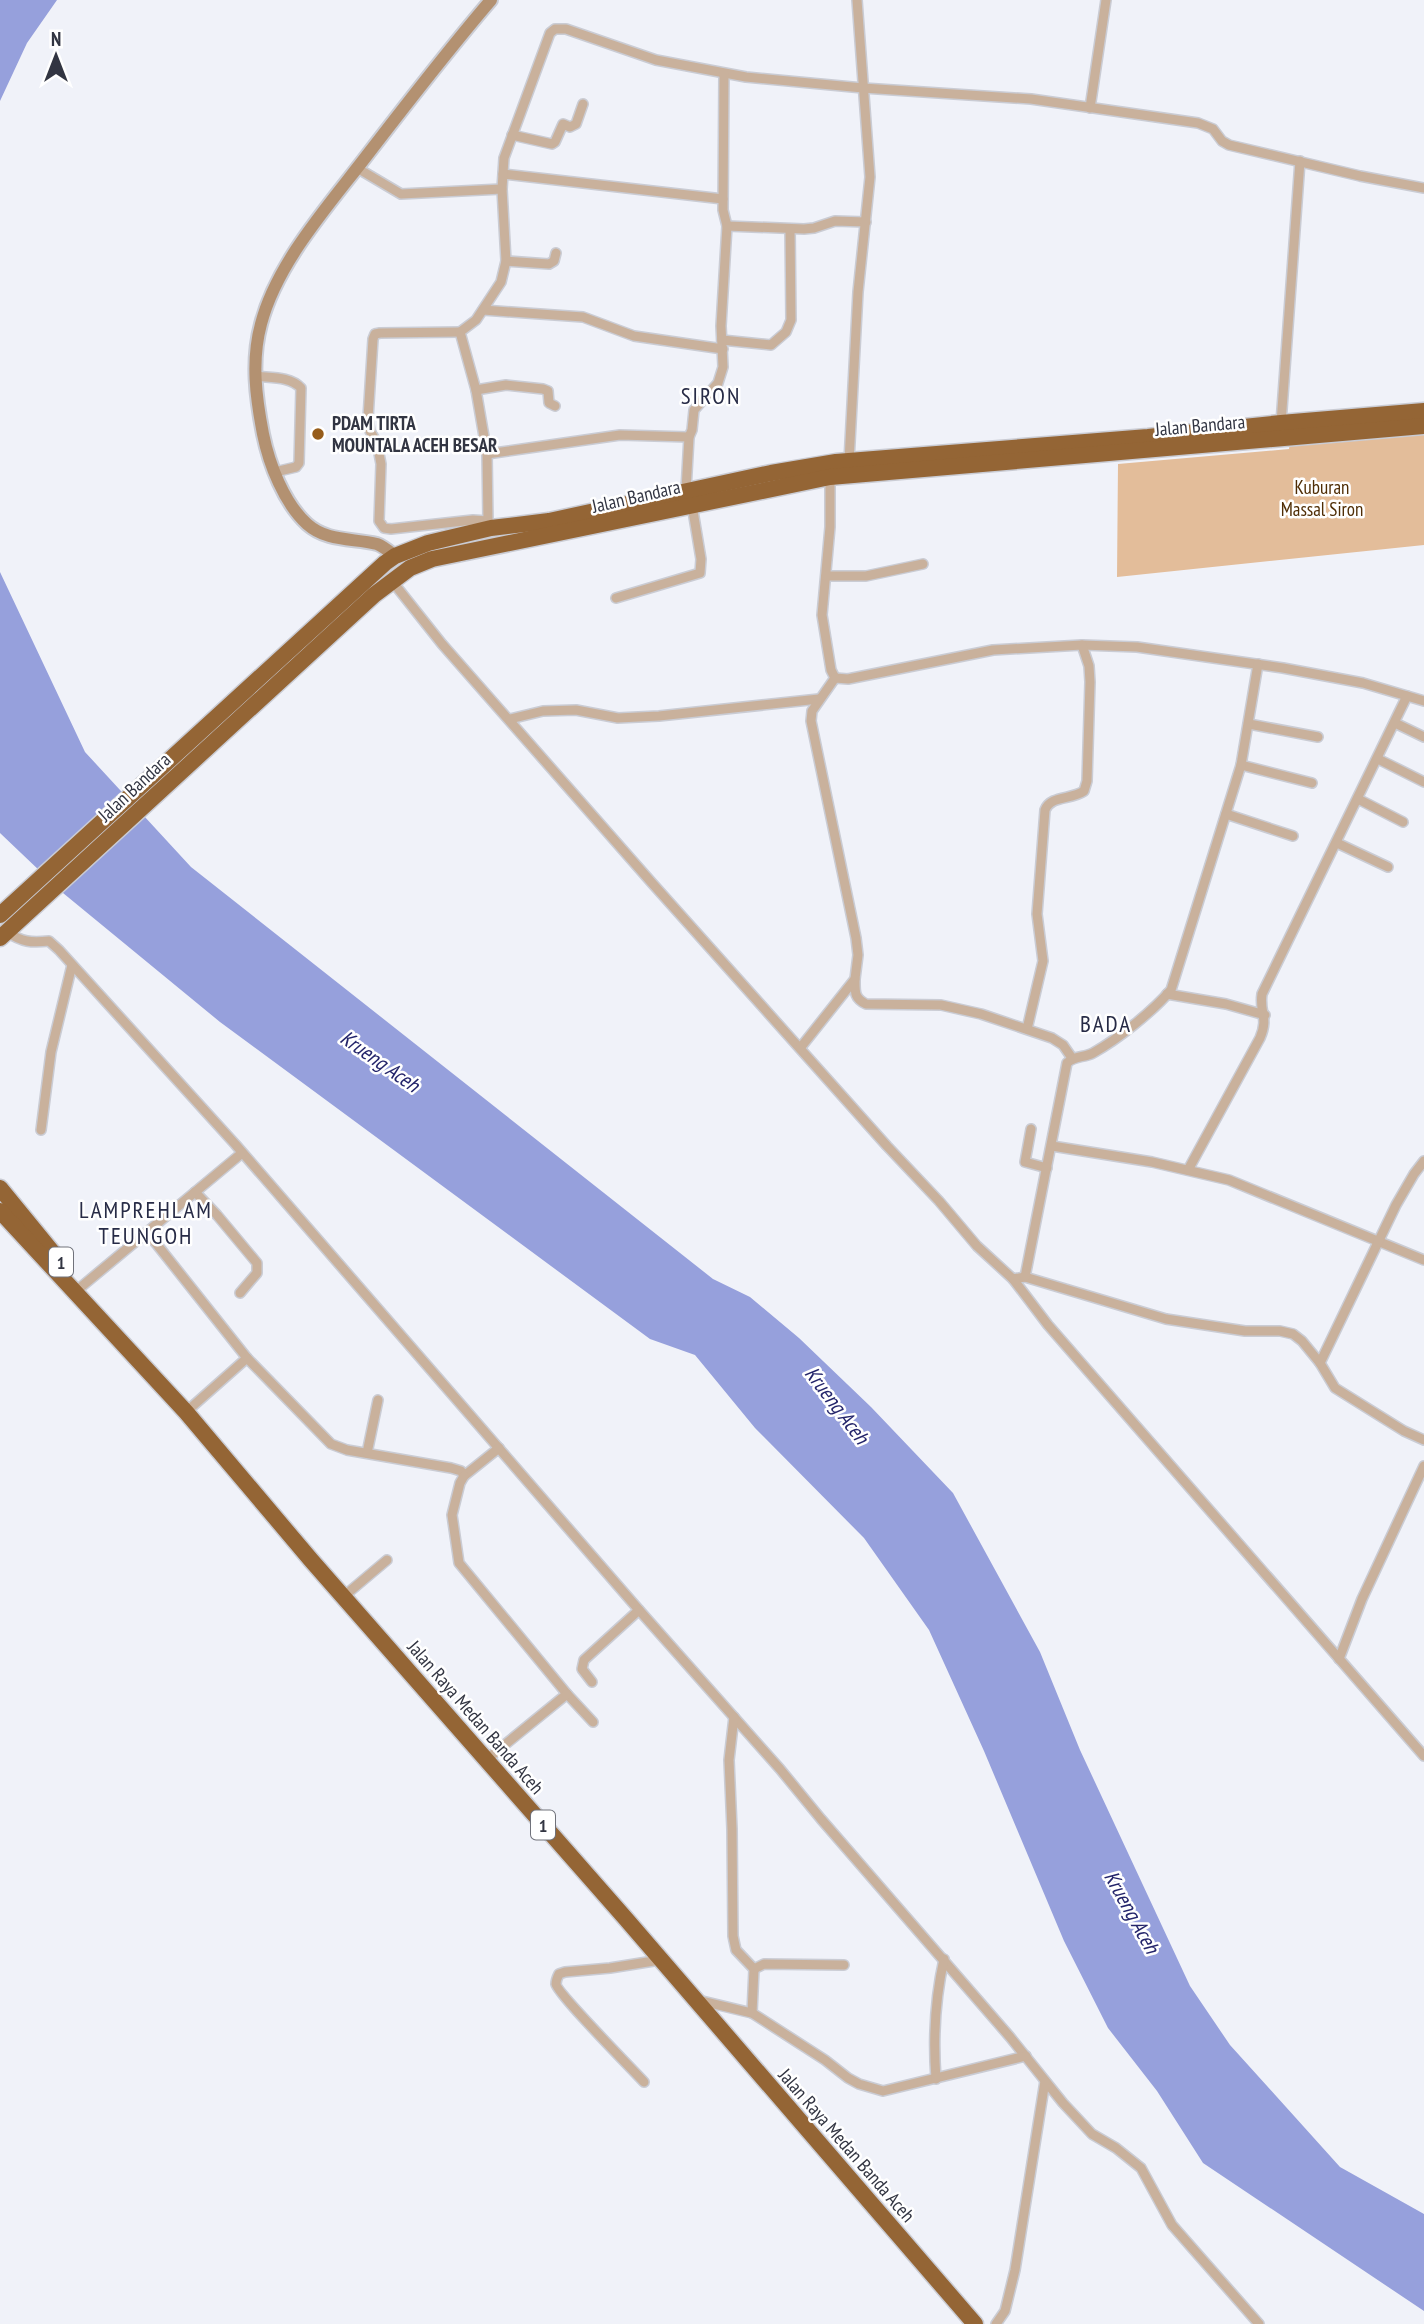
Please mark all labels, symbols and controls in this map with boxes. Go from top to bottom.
north arrow [21,21,91,91]
text: N [51,27,61,51]
district label: SIRON [681,381,741,410]
street label: Jalan Bandara [1153,409,1246,441]
place label: PDAM TIRTA MOUNTALA ACEH BESAR [332,411,498,457]
marker: PDAM TIRTA MOUNTALA ACEH BESAR [310,426,326,442]
street label: Jalan Bandara [588,474,683,518]
park label: Kuburan Massal Siron [1281,475,1363,521]
street label: Jalan Bandara [92,747,175,827]
district label: BADA [1080,1009,1132,1038]
water label: Krueng Aceh [335,1024,426,1099]
district label: LAMPREHLAM TEUNGOH [79,1195,213,1250]
road number: 1 [49,1247,73,1276]
water label: Krueng Aceh [799,1361,876,1451]
street label: Jalan Raya Medan Banda Aceh [402,1634,549,1799]
road number: 1 [531,1811,555,1840]
water label: Krueng Aceh [1098,1866,1167,1960]
street label: Jalan Raya Medan Banda Aceh [773,2062,920,2227]

